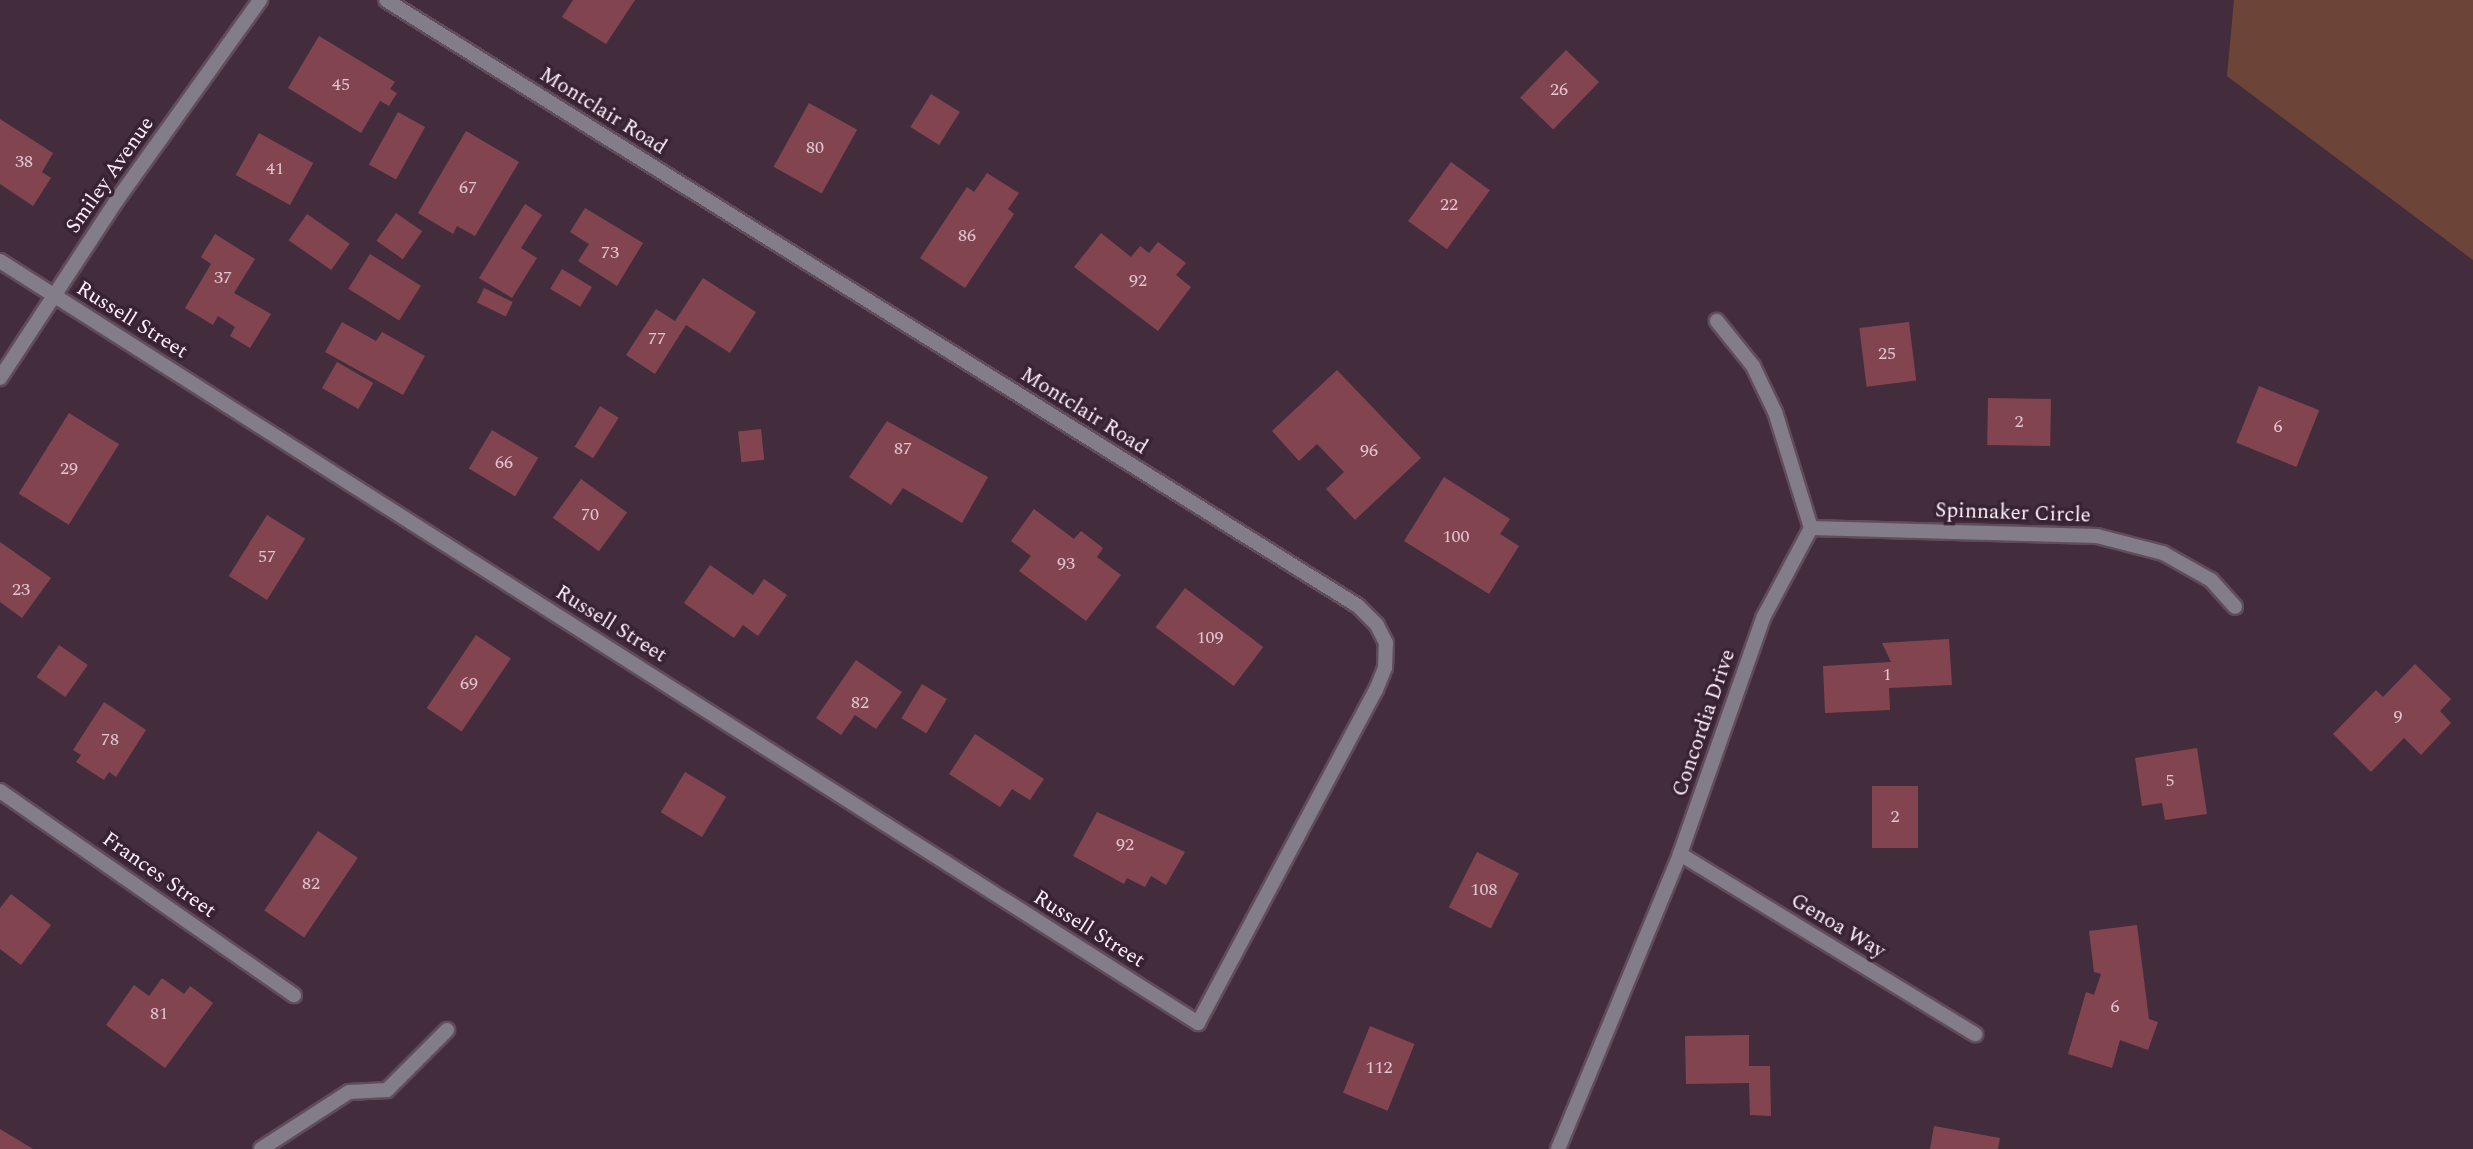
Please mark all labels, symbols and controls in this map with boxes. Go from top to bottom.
street label: Montclair Road [535,62,671,160]
house number: 45 [332,74,350,96]
house number: 26 [1550,79,1568,101]
street label: Smiley Avenue [60,112,160,238]
house number: 80 [806,137,824,159]
house number: 38 [15,151,33,173]
house number: 41 [266,158,284,180]
house number: 67 [459,177,477,199]
house number: 22 [1440,194,1458,216]
house number: 86 [958,225,976,247]
house number: 73 [601,242,619,264]
house number: 37 [214,267,232,289]
house number: 92 [1129,270,1147,292]
street label: Russell Street [72,276,192,364]
house number: 77 [648,328,666,350]
house number: 25 [1878,343,1896,365]
street label: Montclair Road [1016,362,1152,460]
house number: 2 [2015,411,2023,433]
house number: 6 [2274,416,2282,438]
house number: 87 [894,438,912,460]
house number: 96 [1360,440,1378,462]
house number: 66 [495,452,513,474]
house number: 29 [60,458,78,480]
street label: Spinnaker Circle [1935,498,2091,528]
house number: 70 [581,504,599,526]
house number: 100 [1443,526,1469,548]
house number: 57 [258,546,276,568]
house number: 93 [1057,553,1075,575]
house number: 23 [12,579,30,601]
street label: Russell Street [551,580,671,668]
house number: 109 [1197,627,1223,649]
street label: Concordia Drive [1667,646,1741,800]
house number: 1 [1883,664,1891,686]
house number: 69 [460,673,478,695]
house number: 82 [851,692,869,714]
house number: 9 [2394,706,2402,728]
house number: 78 [101,729,119,751]
house number: 5 [2166,770,2174,792]
house number: 2 [1891,806,1899,828]
street label: Frances Street [97,827,221,923]
house number: 92 [1116,834,1134,856]
house number: 82 [302,873,320,895]
house number: 108 [1471,879,1497,901]
street label: Russell Street [1029,885,1149,973]
street label: Genoa Way [1786,888,1890,964]
house number: 6 [2111,996,2119,1018]
house number: 81 [150,1003,168,1025]
house number: 112 [1366,1057,1392,1079]

